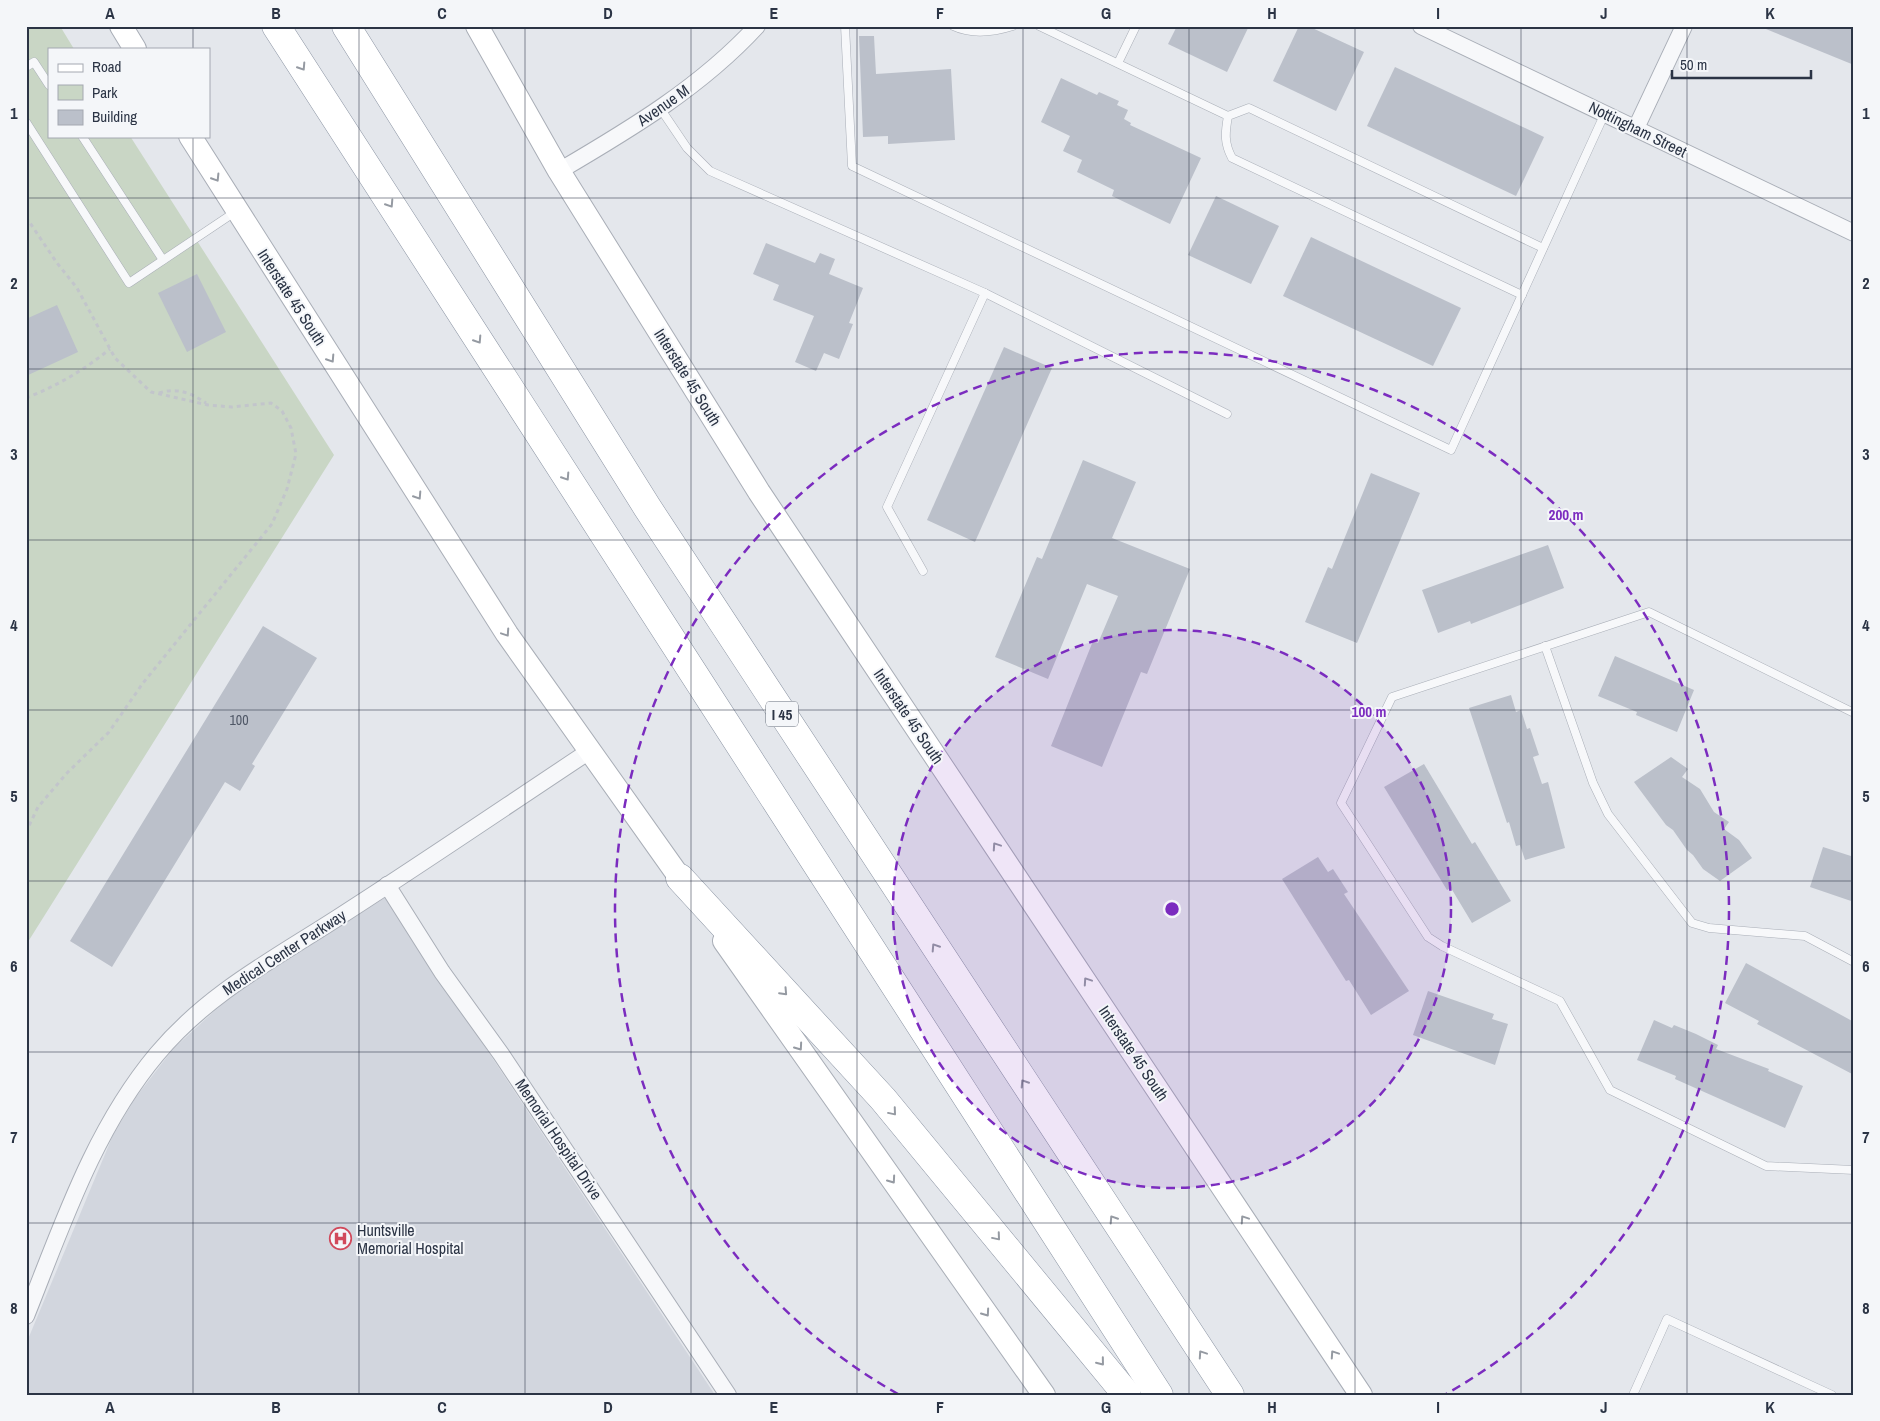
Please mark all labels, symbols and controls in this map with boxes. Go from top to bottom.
text: A [105,2,115,24]
text: B [271,2,281,24]
text: C [437,2,447,24]
text: D [603,2,613,24]
text: E [770,2,779,24]
text: F [936,2,944,24]
text: G [1101,2,1111,24]
text: H [1267,2,1277,24]
text: I [1436,2,1440,24]
text: J [1600,2,1608,24]
text: K [1765,2,1775,24]
legend [48,48,210,138]
scale bar [1672,48,1811,80]
text: 50 m [1680,54,1707,75]
text: Road [92,56,121,77]
one-way arrow [296,62,305,71]
street label: Avenue M [632,79,693,131]
text: Park [92,82,118,103]
street label: Nottingham Street [1585,96,1691,162]
text: 1 [10,102,18,124]
text: 1 [1862,102,1870,124]
text: Building [92,106,137,127]
one-way arrow [209,172,219,181]
one-way arrow [384,198,393,207]
street label: Interstate 45 South [253,245,331,349]
text: 2 [10,272,18,294]
text: 2 [1862,272,1870,294]
street label: Interstate 45 South [649,324,727,430]
one-way arrow [472,335,482,344]
one-way arrow [325,353,334,363]
text: 3 [10,443,18,465]
text: 3 [1862,443,1870,465]
one-way arrow [560,471,570,480]
one-way arrow [412,491,422,500]
text: 200 m [1549,504,1583,525]
text: 4 [10,614,18,636]
text: 4 [1862,614,1870,636]
one-way arrow [500,627,509,637]
street label: Interstate 45 South [869,664,949,768]
text: 100 m [1352,701,1386,722]
road number: I 45 [766,702,798,726]
house number: 100 [229,711,249,729]
text: 5 [10,785,18,807]
text: 5 [1862,785,1870,807]
one-way arrow [993,842,1002,852]
centre of rings [1163,900,1181,918]
street label: Medical Center Parkway [218,904,350,1000]
one-way arrow [932,943,941,952]
text: 6 [10,955,18,977]
text: 6 [1862,955,1870,977]
one-way arrow [1083,977,1093,986]
one-way arrow [778,986,787,995]
street label: Interstate 45 South [1094,1001,1174,1105]
one-way arrow [793,1041,802,1051]
street label: Memorial Hospital Drive [510,1074,608,1204]
one-way arrow [1021,1079,1030,1088]
one-way arrow [888,1106,896,1115]
text: 7 [10,1126,18,1148]
text: 7 [1862,1126,1870,1148]
one-way arrow [886,1174,895,1184]
one-way arrow [1110,1215,1119,1224]
one-way arrow [1241,1215,1250,1224]
place label: Huntsville Memorial Hospital [357,1219,464,1259]
hospital icon: Huntsville Memorial Hospital [329,1227,353,1251]
one-way arrow [992,1231,1000,1240]
text: 8 [10,1297,18,1319]
text: 8 [1862,1297,1870,1319]
one-way arrow [980,1307,989,1317]
one-way arrow [1199,1350,1209,1359]
one-way arrow [1331,1350,1340,1360]
one-way arrow [1095,1356,1103,1365]
text: A [105,1396,115,1418]
text: B [271,1396,281,1418]
text: C [437,1396,447,1418]
text: D [603,1396,613,1418]
text: E [770,1396,779,1418]
text: F [936,1396,944,1418]
text: G [1101,1396,1111,1418]
text: H [1267,1396,1277,1418]
text: I [1436,1396,1440,1418]
text: J [1600,1396,1608,1418]
text: K [1765,1396,1775,1418]

